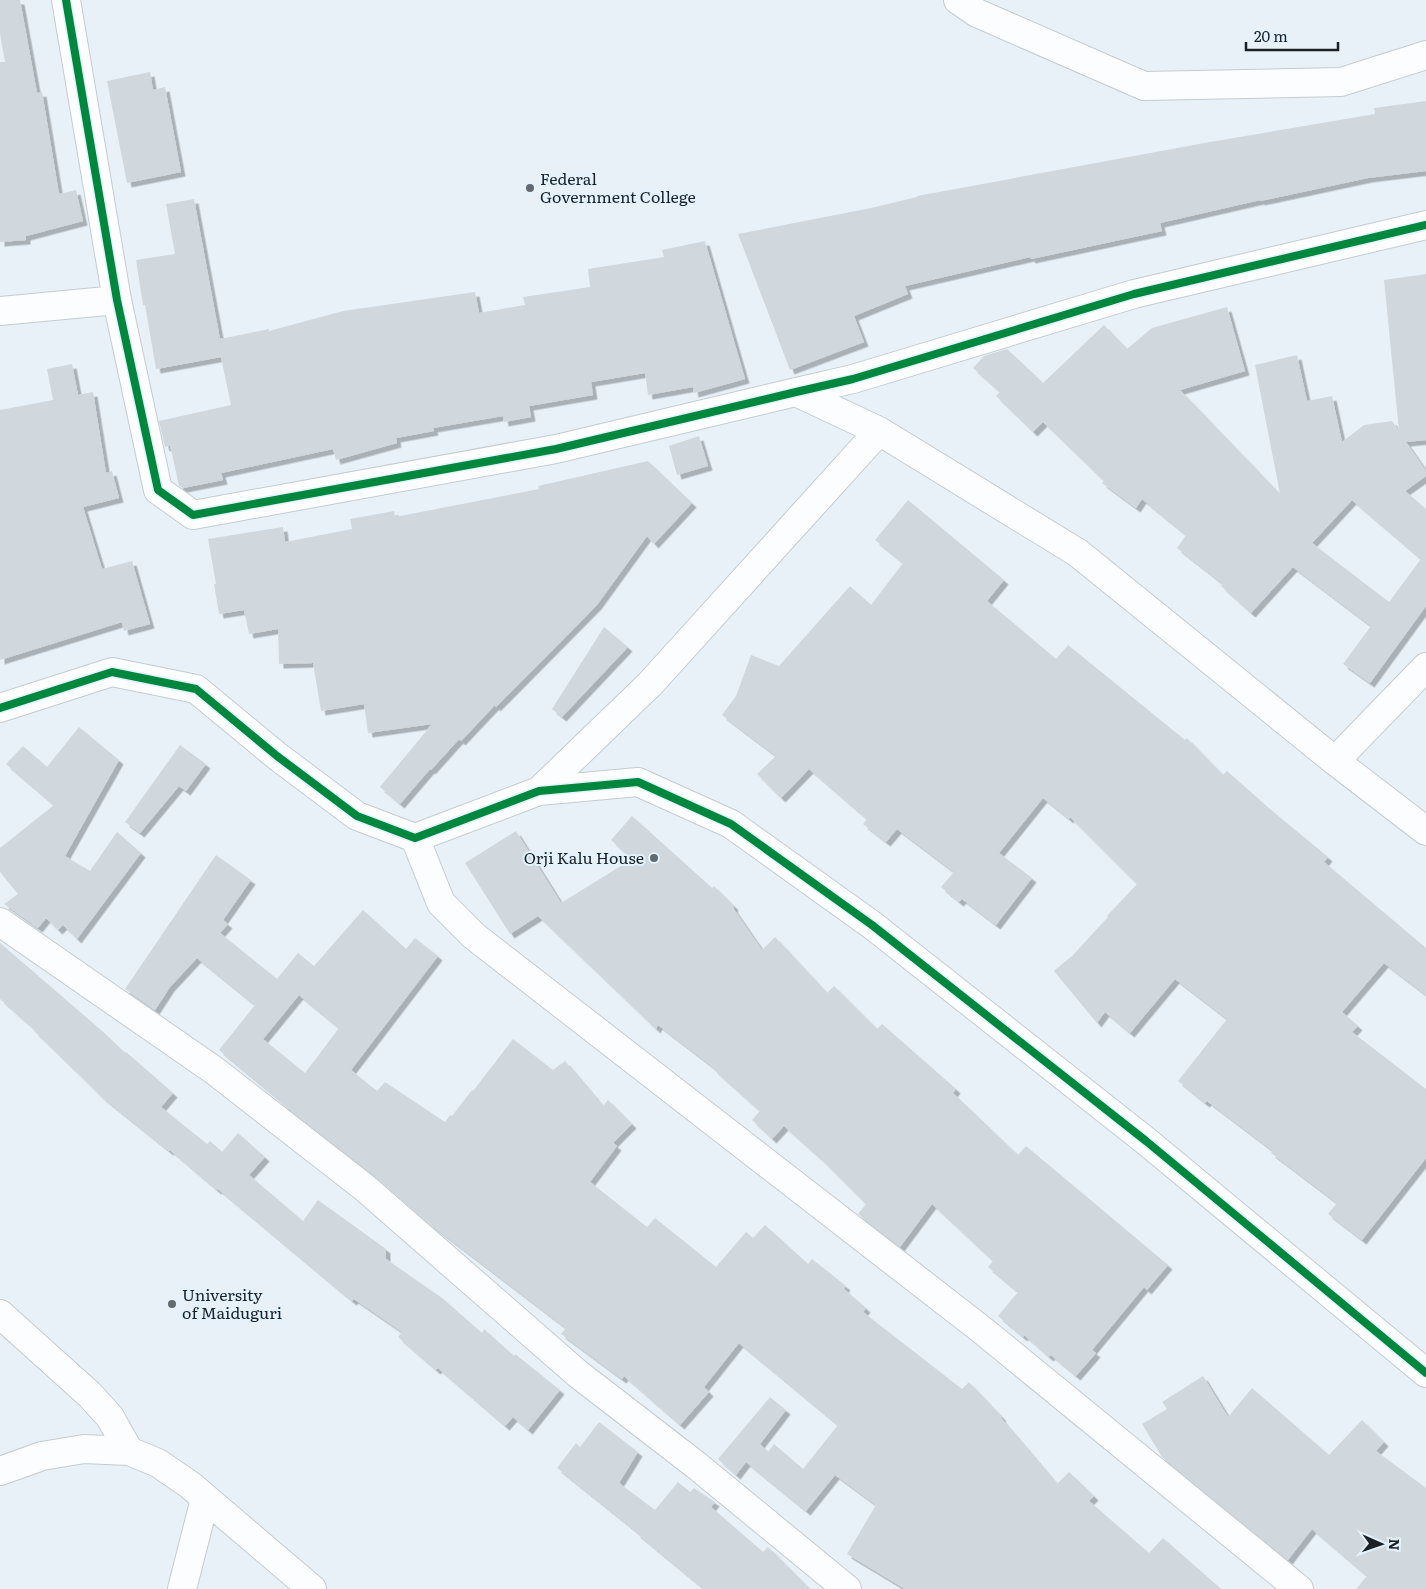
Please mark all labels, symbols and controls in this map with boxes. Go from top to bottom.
scale bar [1246,20,1338,52]
text: 20 m [1254,24,1288,47]
place label: Federal Government College [540,166,696,208]
marker: Federal Government College [524,182,536,194]
place label: Orji Kalu House [524,845,644,869]
marker: Orji Kalu House [648,852,660,864]
place label: University of Maiduguri [182,1282,282,1324]
marker: University of Maiduguri [166,1298,178,1310]
north arrow [1356,1519,1406,1569]
text: N [1385,1538,1405,1551]

